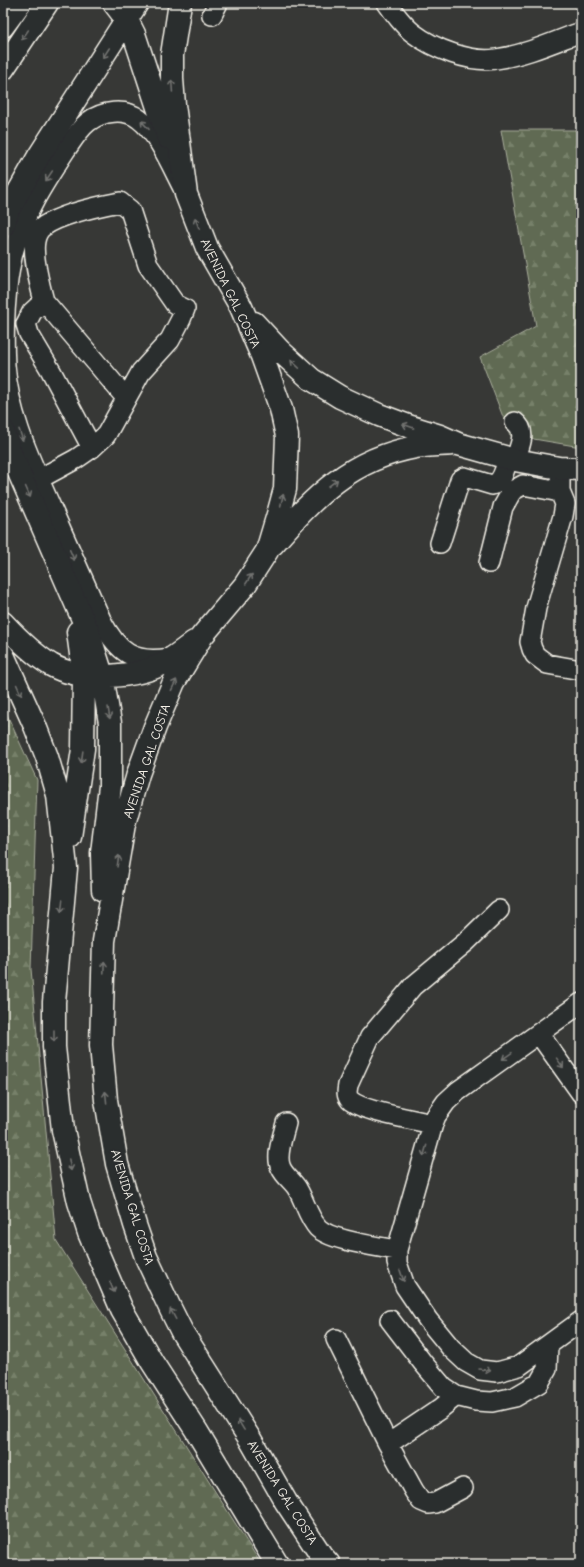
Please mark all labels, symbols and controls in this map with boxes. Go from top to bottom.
one-way arrow [21,30,29,41]
one-way arrow [102,47,110,58]
one-way arrow [169,80,176,93]
one-way arrow [140,120,150,130]
one-way arrow [45,170,53,181]
one-way arrow [193,217,201,229]
street label: AVENIDA GAL COSTA [198,236,264,351]
one-way arrow [290,360,300,369]
one-way arrow [402,422,414,430]
one-way arrow [17,429,25,441]
one-way arrow [327,479,338,488]
one-way arrow [25,486,32,498]
one-way arrow [279,494,286,507]
one-way arrow [69,548,76,560]
one-way arrow [245,573,253,585]
one-way arrow [170,679,178,691]
one-way arrow [16,684,23,696]
street label: AVENIDA GAL COSTA [120,702,173,820]
one-way arrow [105,707,113,720]
one-way arrow [78,750,86,763]
one-way arrow [114,855,122,868]
one-way arrow [58,899,66,912]
one-way arrow [100,961,107,974]
one-way arrow [50,1029,58,1042]
one-way arrow [501,1052,512,1060]
one-way arrow [556,1058,564,1069]
one-way arrow [102,1090,110,1103]
one-way arrow [421,1144,428,1157]
street label: AVENIDA GAL COSTA [108,1148,157,1267]
one-way arrow [66,1158,74,1171]
one-way arrow [398,1269,406,1281]
one-way arrow [109,1281,116,1293]
one-way arrow [169,1308,176,1320]
one-way arrow [479,1366,492,1374]
one-way arrow [236,1419,244,1431]
street label: AVENIDA GAL COSTA [244,1437,321,1547]

